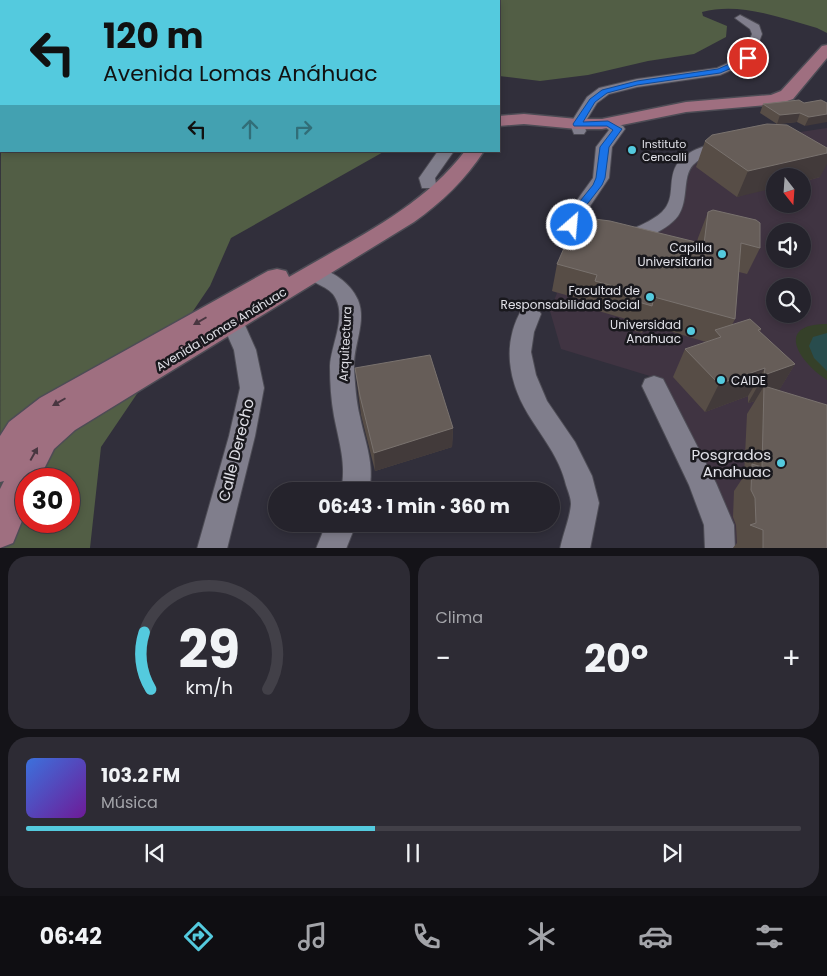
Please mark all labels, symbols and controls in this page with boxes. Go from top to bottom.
text: 120 m [103,11,203,60]
icon: left [20,20,85,85]
pin [727,37,769,79]
icon: arrive [734,44,762,72]
text: Avenida Lomas Anáhuac [103,58,378,89]
icon: left [183,115,211,143]
icon: ahead [236,115,264,143]
icon: right [289,115,317,143]
place label: Instituto Cencalli [642,136,687,165]
marker: Instituto Cencalli [626,144,638,156]
north arrow [766,168,811,212]
map controls [766,168,811,323]
position arrow [545,198,597,250]
button: sound [766,223,811,268]
place label: Capilla Universitaria [637,239,712,270]
marker: Capilla Universitaria [716,248,728,260]
button: search [766,278,811,323]
place label: Facultad de Responsabilidad Social [501,282,640,313]
street label: Avenida Lomas Anáhuac [152,283,290,375]
marker: Facultad de Responsabilidad Social [644,291,656,303]
street label: Arquitectura [335,306,355,382]
place label: Universidad Anahuac [610,316,681,347]
one-way arrow [193,317,206,326]
marker: Universidad Anahuac [685,325,697,337]
place label: CAIDE [731,372,766,389]
marker: CAIDE [715,374,727,386]
street label: Calle Derecho [213,396,259,504]
one-way arrow [52,398,66,407]
place label: Posgrados Anahuac [691,444,771,482]
one-way arrow [30,446,38,461]
marker: Posgrados Anahuac [775,457,787,469]
speed limit sign: 30 [15,468,80,533]
text: 06:43 · 1 min · 360 m [318,493,510,520]
text: Clima [436,606,483,629]
text: 29 [178,613,240,686]
text: 20° [584,632,648,685]
text: − [436,639,451,678]
text: + [782,639,801,678]
text: km/h [185,675,233,700]
text: 103.2 FM [101,762,180,789]
text: Música [101,791,158,814]
icon: previous [141,839,169,867]
icon: pause [399,839,427,867]
icon: next [658,839,686,867]
icon: directions [181,919,216,954]
icon: music [295,919,330,954]
icon: phone [409,919,444,954]
icon: climate [524,919,559,954]
icon: car [638,919,673,954]
icon: filters [752,919,787,954]
text: 06:42 [40,921,102,952]

